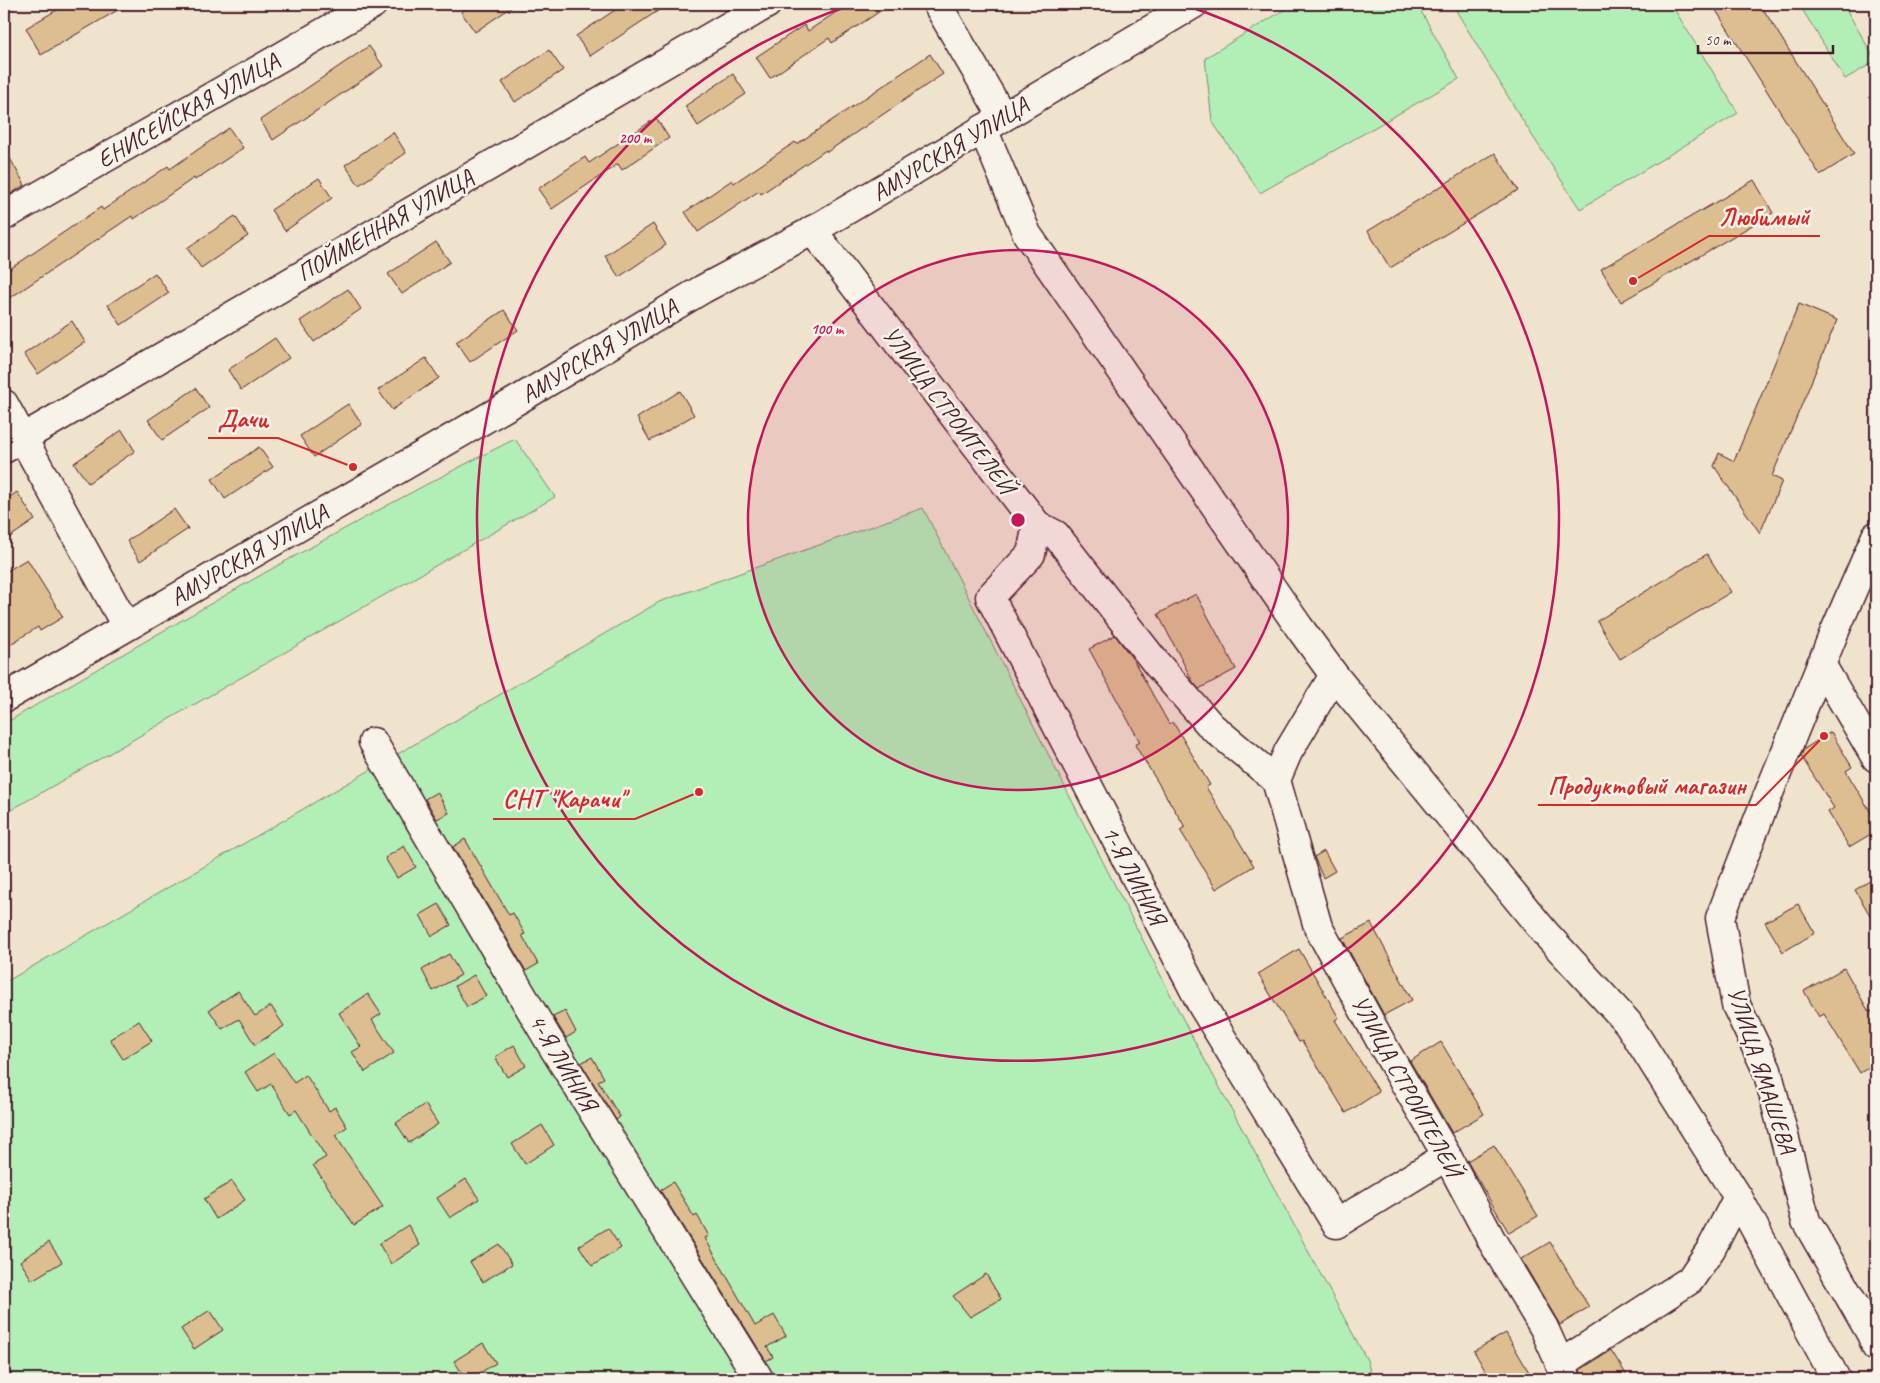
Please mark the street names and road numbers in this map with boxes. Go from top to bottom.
street label: ЕНИСЕЙСКАЯ УЛИЦА [92,45,285,174]
street label: АМУРСКАЯ УЛИЦА [866,90,1035,208]
street label: ПОЙМЕННАЯ УЛИЦА [291,162,479,288]
street label: АМУРСКАЯ УЛИЦА [515,292,684,410]
street label: УЛИЦА СТРОИТЕЛЕЙ [876,320,1024,503]
street label: АМУРСКАЯ УЛИЦА [165,497,334,612]
street label: 1-Я ЛИНИЯ [1095,820,1174,933]
street label: УЛИЦА ЯМАШЕВА [1721,983,1803,1158]
street label: УЛИЦА СТРОИТЕЛЕЙ [1345,990,1471,1185]
street label: 4-Я ЛИНИЯ [522,1008,606,1119]

